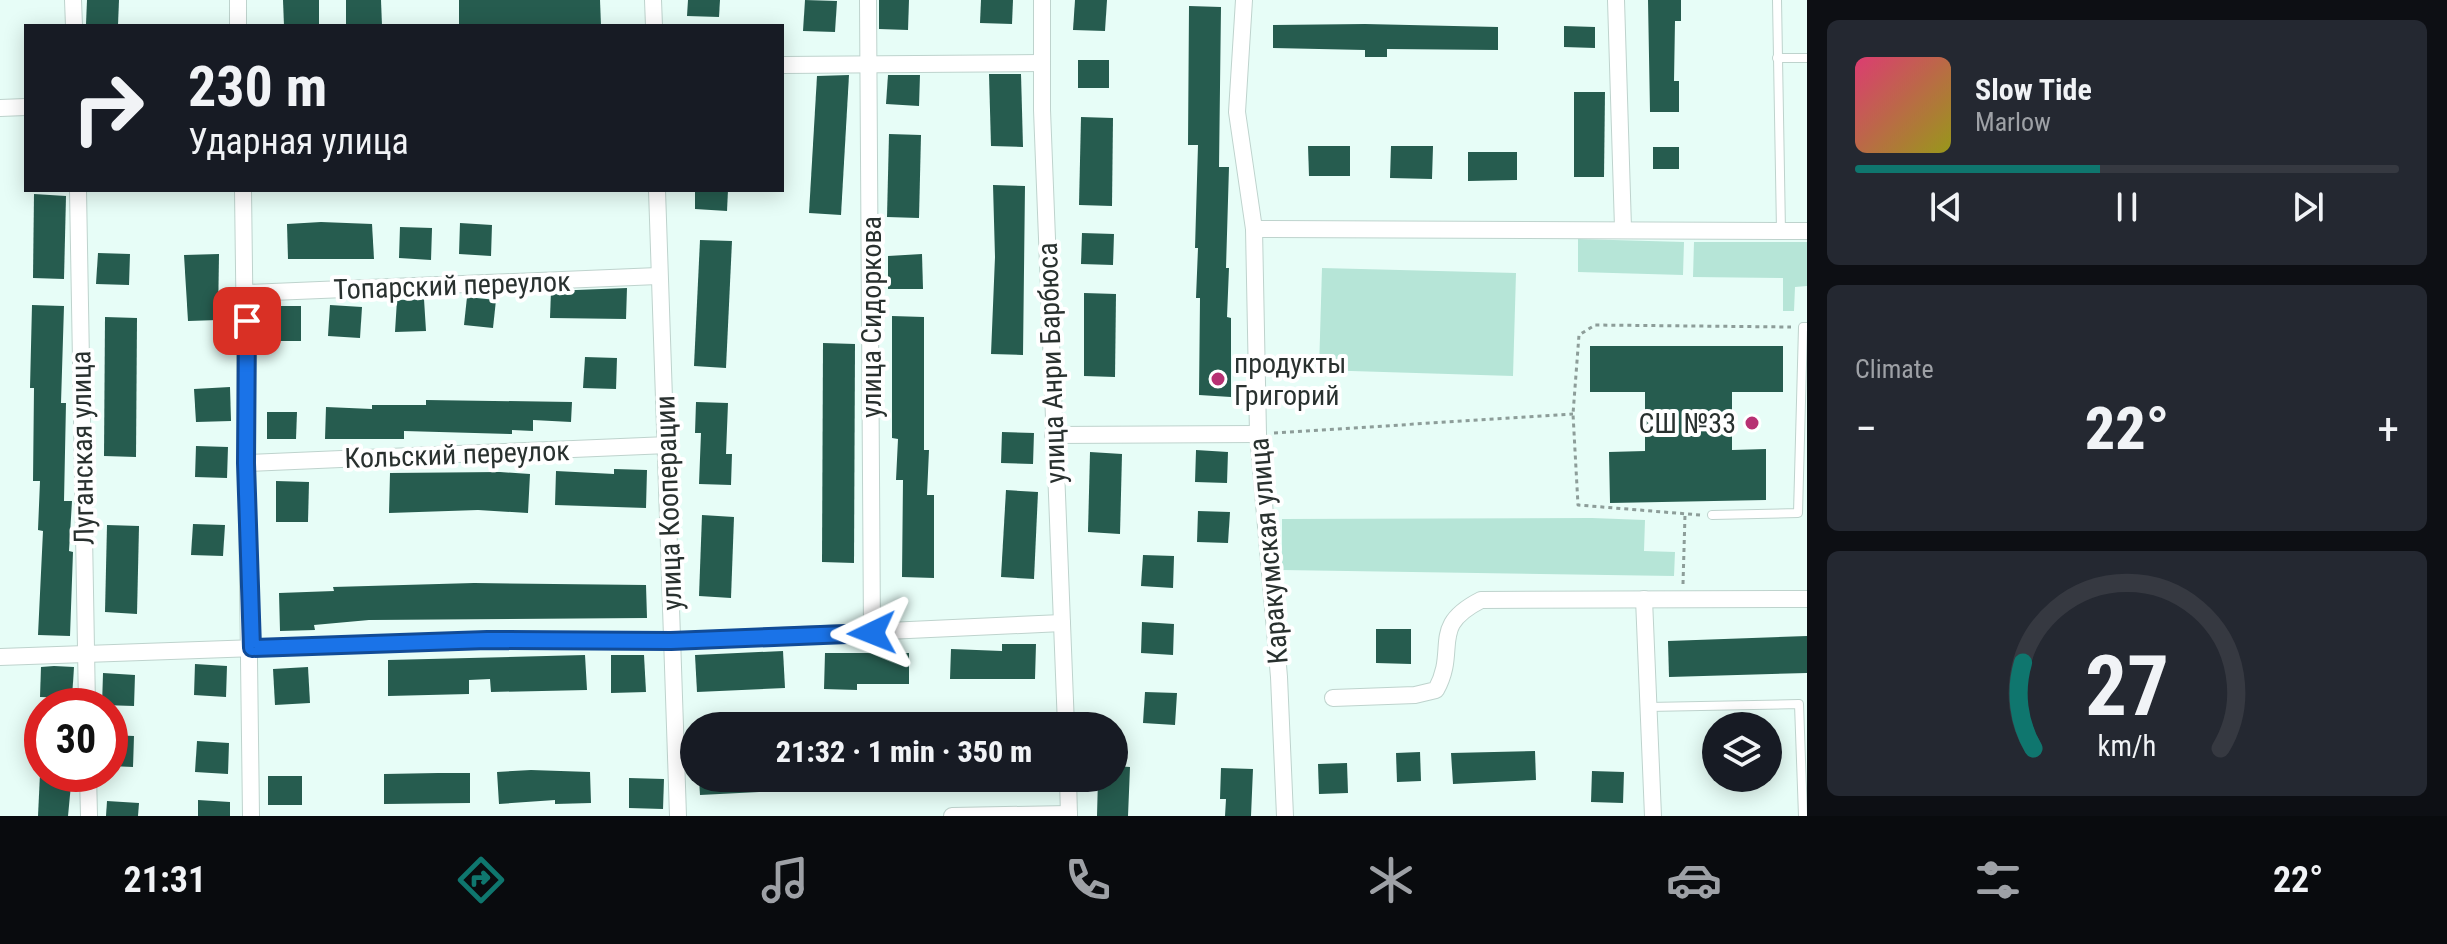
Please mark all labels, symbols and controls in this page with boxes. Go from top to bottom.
text: 230 m [188,54,327,120]
icon: right [56,56,160,160]
text: Slow Tide [1975,72,2092,107]
text: Marlow [1975,107,2051,137]
text: Ударная улица [188,121,409,163]
icon: previous [1924,185,1968,229]
icon: pause [2105,185,2149,229]
icon: next [2286,185,2330,229]
street label: улица Сидоркова [855,216,888,418]
street label: улица Анри Барбюса [1031,242,1072,484]
street label: Топарский переулок [333,265,571,306]
pin [213,287,281,355]
icon: arrive [225,299,269,343]
place label: продукты Григорий [1234,347,1346,412]
street label: Луганская улица [64,350,101,545]
text: Climate [1855,354,1934,384]
marker: продукты Григорий [1209,370,1227,388]
text: 22° [2085,393,2169,464]
street label: улица Кооперации [648,395,689,611]
text: − [1855,403,1877,455]
text: + [2377,403,2399,455]
place label: СШ №33 [1638,407,1736,440]
marker: СШ №33 [1743,414,1761,432]
street label: Кольский переулок [344,434,570,475]
street label: Каракумская улица [1242,436,1295,665]
position arrow [830,591,914,675]
text: 27 [2085,638,2169,735]
speed limit sign: 30 [24,688,128,792]
map controls [1702,712,1782,792]
button: layers [1702,712,1782,792]
text: km/h [2098,730,2156,764]
text: 21:32 · 1 min · 350 m [776,734,1032,769]
icon: directions [453,852,509,908]
icon: music [757,852,813,908]
icon: phone [1060,852,1116,908]
icon: climate [1363,852,1419,908]
icon: car [1666,852,1722,908]
icon: filters [1970,852,2026,908]
text: 21:31 [124,859,206,901]
text: 22° [2273,859,2323,901]

